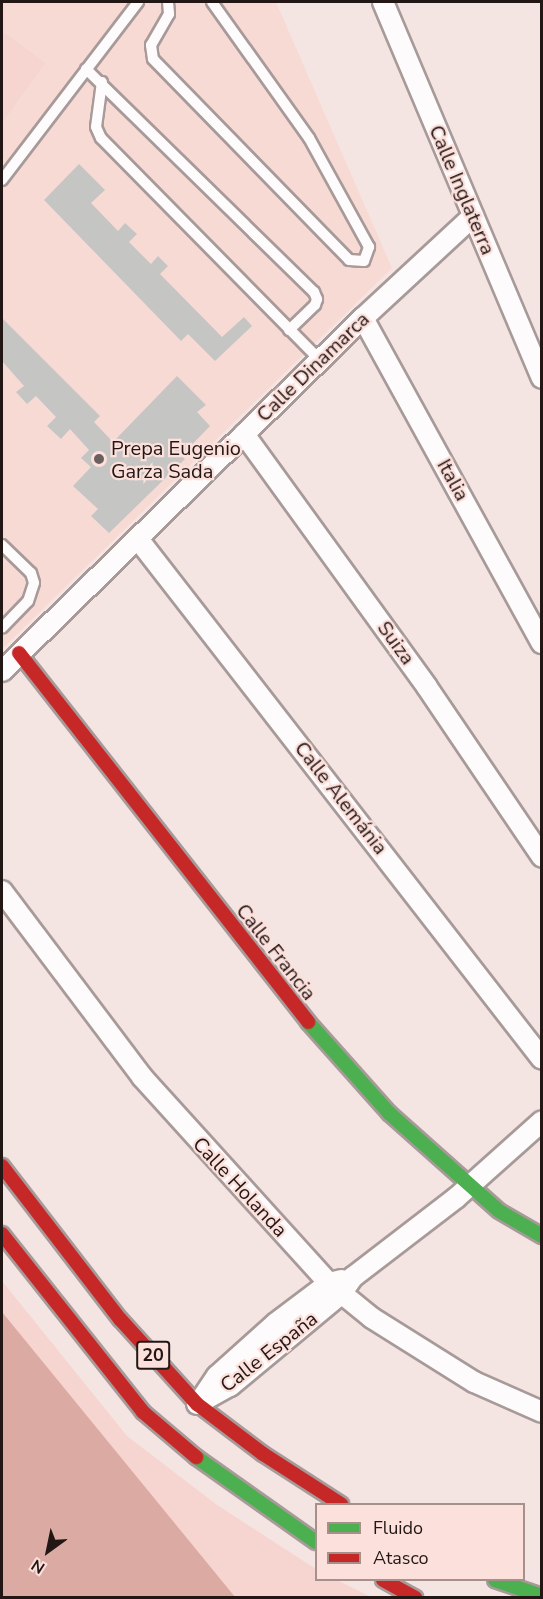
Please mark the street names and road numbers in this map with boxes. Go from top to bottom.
street label: Calle Inglaterra [424,122,500,258]
street label: Calle Dinamarca [252,307,374,427]
street label: Italia [432,455,474,505]
street label: Suiza [372,617,420,669]
street label: Calle Alemánia [289,737,393,859]
street label: Calle Francia [231,899,321,1005]
street label: Calle Holanda [188,1132,292,1242]
street label: Calle España [216,1307,322,1397]
road number: 20 [135,1340,171,1370]

